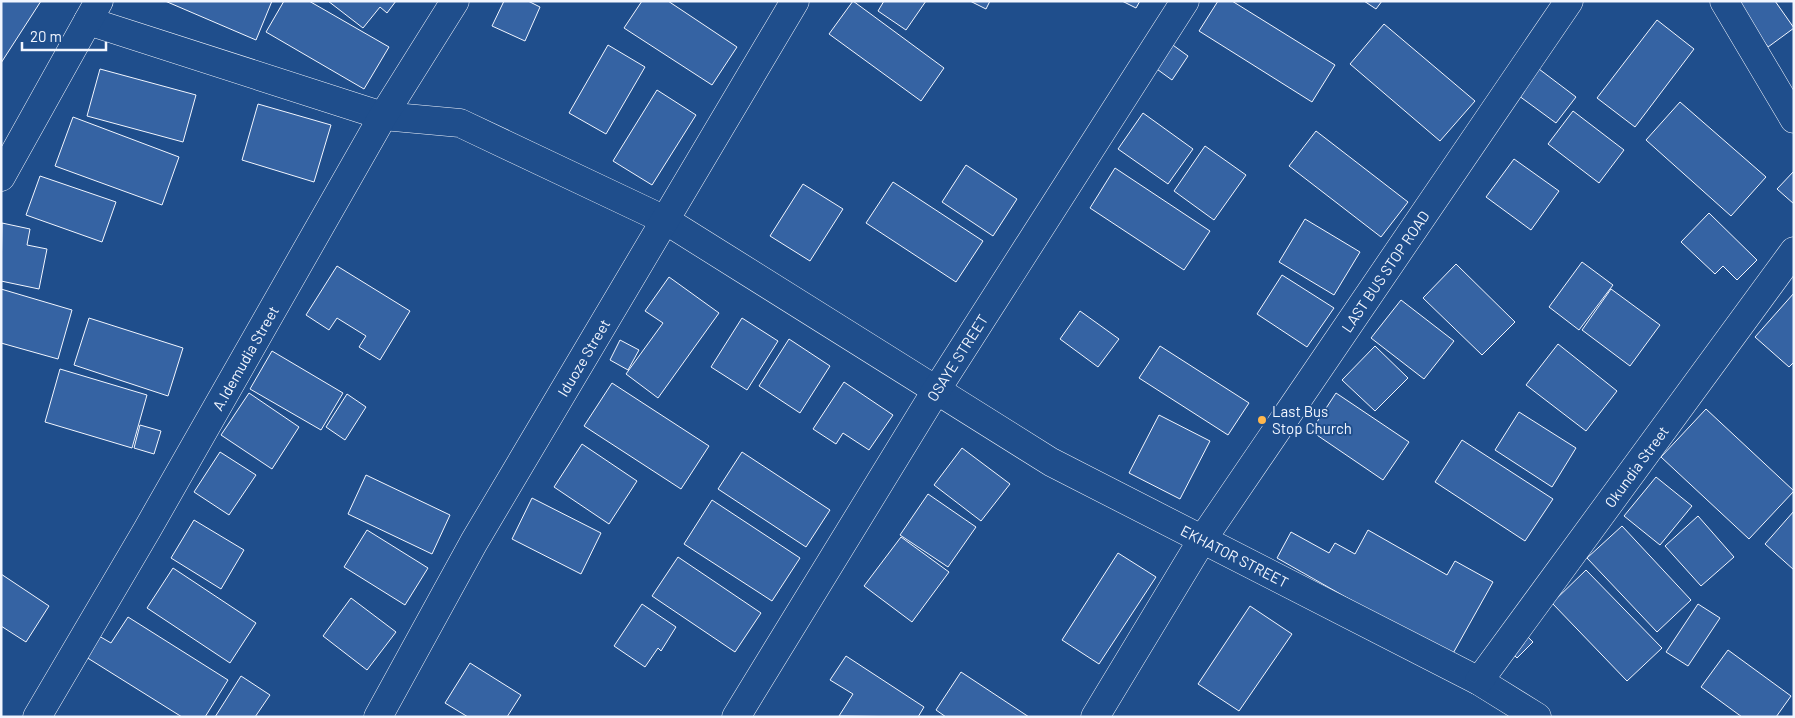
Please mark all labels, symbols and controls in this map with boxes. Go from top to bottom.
scale bar [22,20,106,52]
text: 20 m [30,27,62,45]
street label: LAST BUS STOP ROAD [1337,207,1433,335]
street label: A.Idemudia Street [208,302,282,413]
street label: OSAYE STREET [923,311,991,404]
street label: Iduoze Street [553,316,613,400]
place label: Last Bus Stop Church [1272,402,1352,437]
marker: Last Bus Stop Church [1256,414,1268,426]
street label: Okundia Street [1600,422,1672,511]
street label: EKHATOR STREET [1178,521,1292,591]

